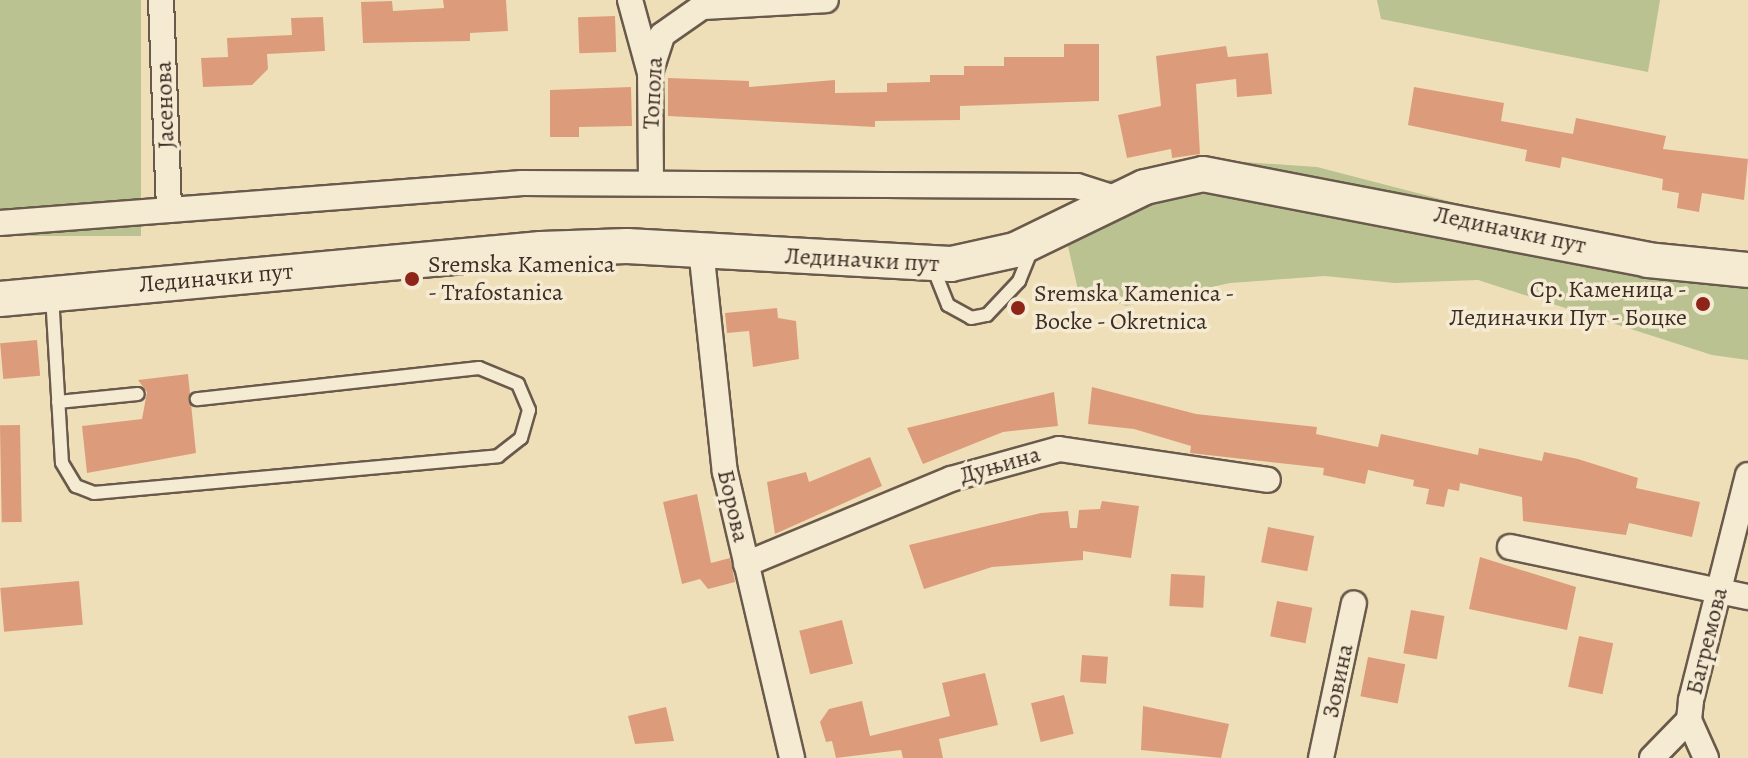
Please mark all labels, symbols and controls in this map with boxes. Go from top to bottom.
street label: Топола [637,56,669,130]
street label: Јасенова [149,61,181,149]
street label: Лединачки пут [1431,200,1589,260]
street label: Лединачки пут [784,242,940,278]
place label: Sremska Kamenica - Trafostanica [428,251,615,307]
street label: Лединачки пут [138,257,294,299]
marker: Sremska Kamenica - Trafostanica [403,270,421,288]
place label: Ср. Каменица - Лединачки Пут - Боцке [1448,276,1687,332]
place label: Sremska Kamenica - Bocke - Okretnica [1034,280,1235,336]
marker: Ср. Каменица - Лединачки Пут - Боцке [1694,295,1712,313]
marker: Sremska Kamenica - Bocke - Okretnica [1009,299,1027,317]
street label: Дуњина [956,440,1044,490]
street label: Борова [711,467,755,545]
street label: Багремова [1680,584,1734,698]
street label: Зовина [1316,641,1360,721]

